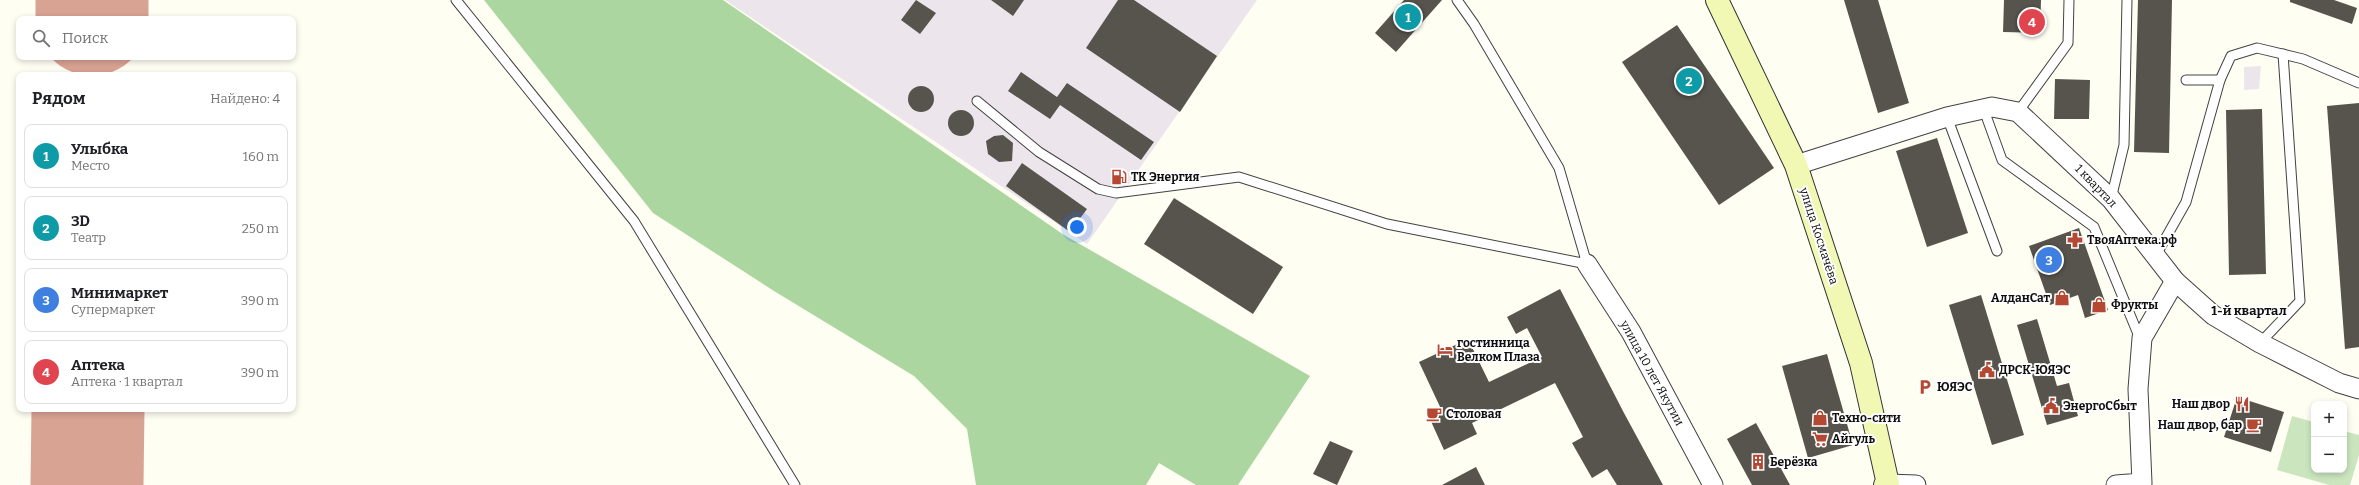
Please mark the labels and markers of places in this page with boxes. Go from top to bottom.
pin: 1 [1395,2,1421,32]
pin: 4 [2019,7,2045,37]
pin: 2 [1676,66,1702,96]
fuel station icon: ТК Энергия [1110,168,1128,186]
place label: ТК Энергия [1131,170,1200,184]
pharmacy icon: ТвояАптека.рф [2066,231,2084,249]
place label: ТвояАптека.рф [2087,233,2177,247]
pin: 3 [2036,245,2062,275]
shop icon: АлданСат [2053,289,2071,307]
place label: АлданСат [1991,291,2050,305]
shop icon: Фрукты [2090,296,2108,314]
place label: Фрукты [2111,298,2158,312]
place label: гостинница Велком Плаза [1457,336,1540,364]
hotel icon: гостинница Велком Плаза [1436,341,1454,359]
public building icon: ДРСК-ЮЯЭС [1978,361,1996,379]
place label: ДРСК-ЮЯЭС [1999,363,2071,377]
parking icon: ЮЯЭС [1916,378,1934,396]
place label: ЮЯЭС [1937,380,1973,394]
restaurant icon: Наш двор [2233,395,2251,413]
public building icon: ЭнергоСбыт [2042,397,2060,415]
place label: Наш двор [2172,397,2230,411]
place label: ЭнергоСбыт [2063,399,2137,413]
cafe icon: Столовая [1425,405,1443,423]
place label: Столовая [1446,407,1501,421]
shop icon: Техно-сити [1811,409,1829,427]
place label: Техно-сити [1832,411,1901,425]
cafe icon: Наш двор, бар [2245,416,2263,434]
place label: Наш двор, бар [2158,418,2242,432]
supermarket icon: Айгуль [1811,430,1829,448]
place label: Айгуль [1832,432,1875,446]
building icon: Берёзка [1749,453,1767,471]
place label: Берёзка [1770,455,1818,469]

